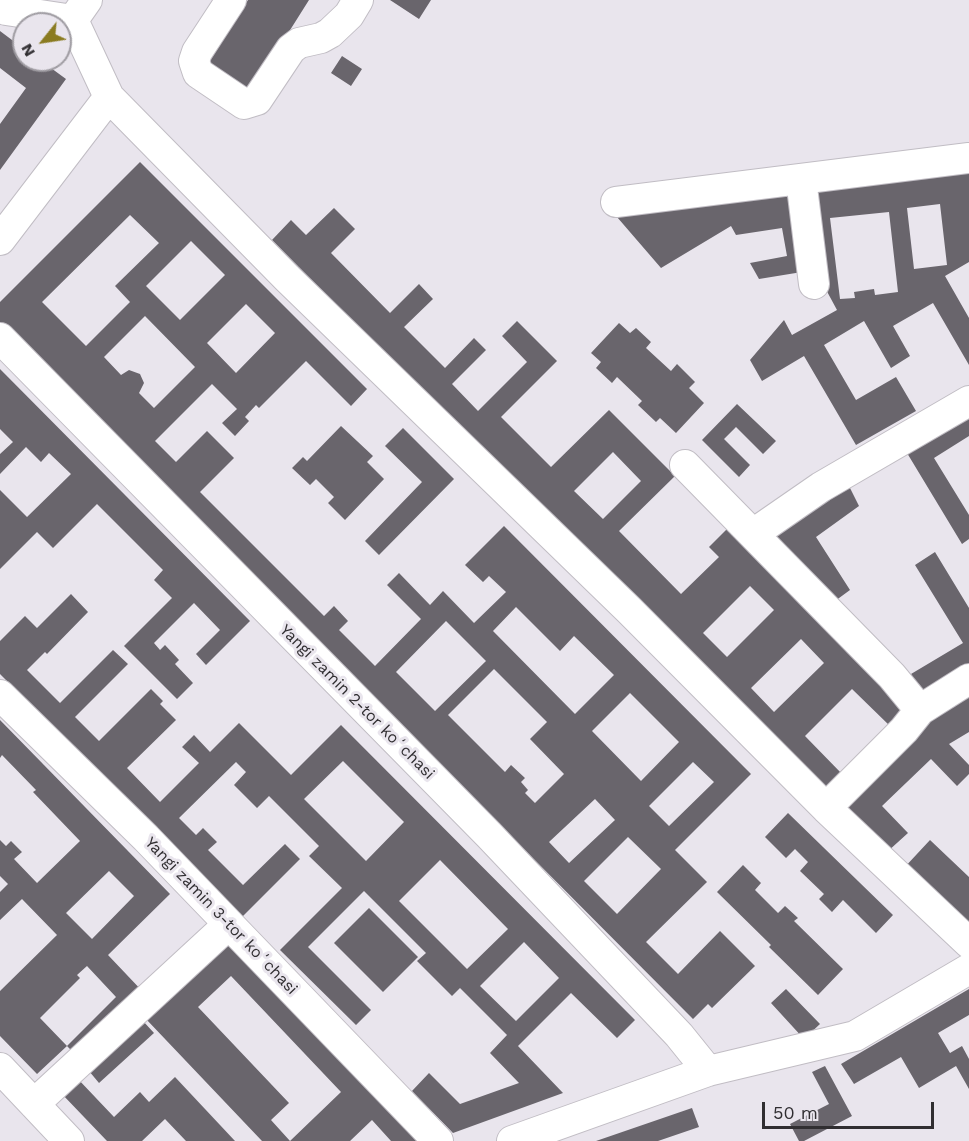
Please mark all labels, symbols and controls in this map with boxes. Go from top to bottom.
north arrow [12,12,72,72]
text: N [17,40,39,60]
street label: Yangi zamin 2-tor koʻchasi [276,621,438,783]
street label: Yangi zamin 3-tor koʻchasi [141,833,301,999]
scale bar [765,1090,938,1128]
text: 50 m [773,1102,818,1123]

